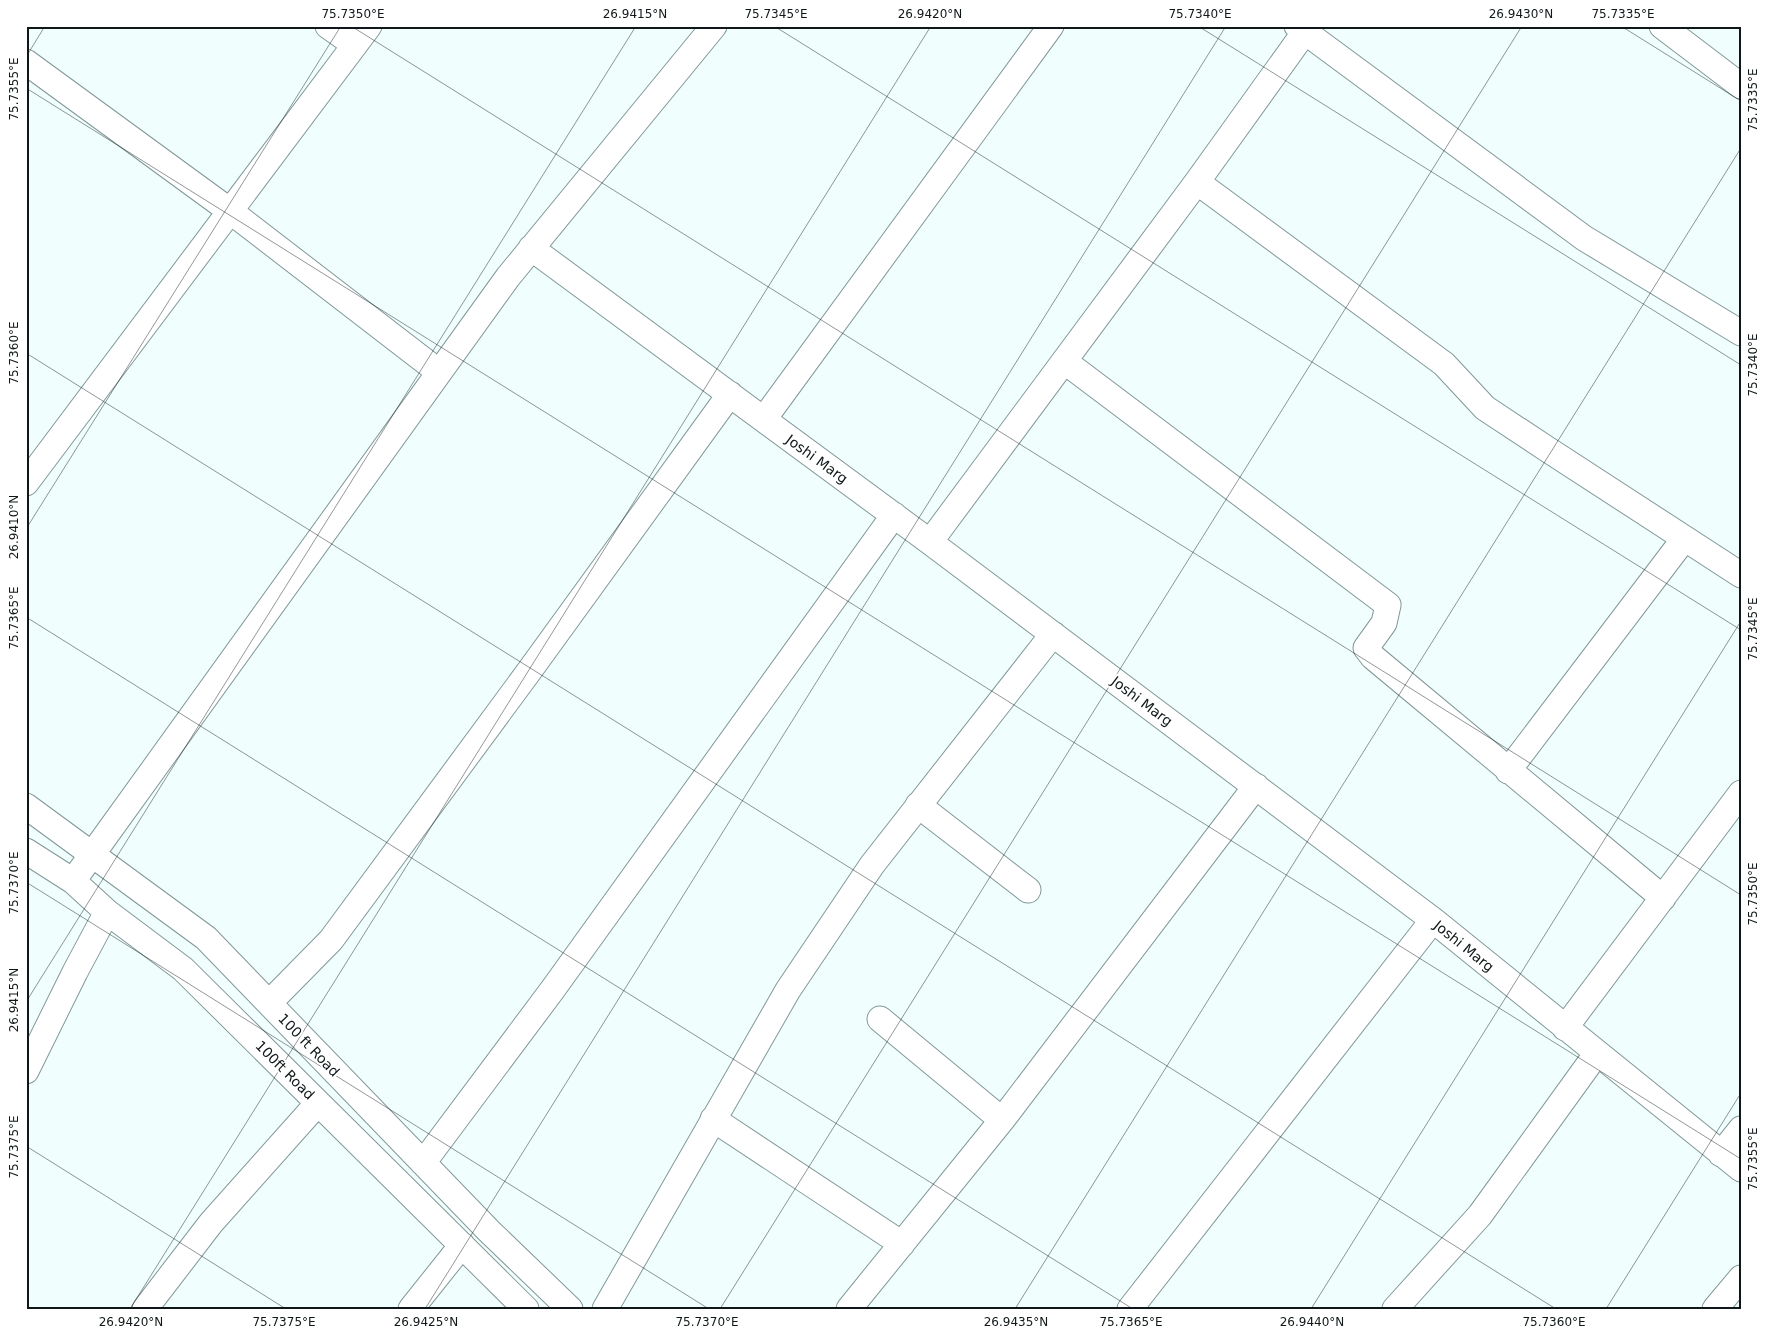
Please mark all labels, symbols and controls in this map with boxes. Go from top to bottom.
text: 75.7350°E [321,7,385,21]
text: 26.9415°N [603,7,667,21]
text: 75.7345°E [744,7,808,21]
text: 26.9420°N [898,7,962,21]
text: 75.7340°E [1168,7,1232,21]
text: 26.9430°N [1489,7,1553,21]
text: 75.7335°E [1591,7,1655,21]
text: 75.7355°E [7,57,21,121]
text: 75.7335°E [1746,68,1760,132]
text: 75.7360°E [7,321,21,385]
text: 75.7340°E [1746,333,1760,397]
street label: Joshi Marg [782,431,851,487]
text: 26.9410°N [7,495,21,559]
text: 75.7365°E [7,586,21,650]
text: 75.7345°E [1746,597,1760,661]
street label: Joshi Marg [1108,672,1176,729]
text: 75.7370°E [7,851,21,915]
text: 75.7350°E [1746,862,1760,926]
street label: Joshi Marg [1430,916,1497,975]
text: 26.9415°N [7,968,21,1032]
street label: 100 ft Road [275,1010,343,1080]
street label: 100ft Road [252,1037,318,1103]
text: 75.7375°E [7,1115,21,1179]
text: 75.7355°E [1746,1127,1760,1191]
text: 26.9420°N [99,1315,163,1329]
text: 75.7375°E [252,1315,316,1329]
text: 26.9425°N [394,1315,458,1329]
text: 75.7370°E [675,1315,739,1329]
text: 26.9435°N [984,1315,1048,1329]
text: 75.7365°E [1099,1315,1163,1329]
text: 26.9440°N [1280,1315,1344,1329]
text: 75.7360°E [1522,1315,1586,1329]

